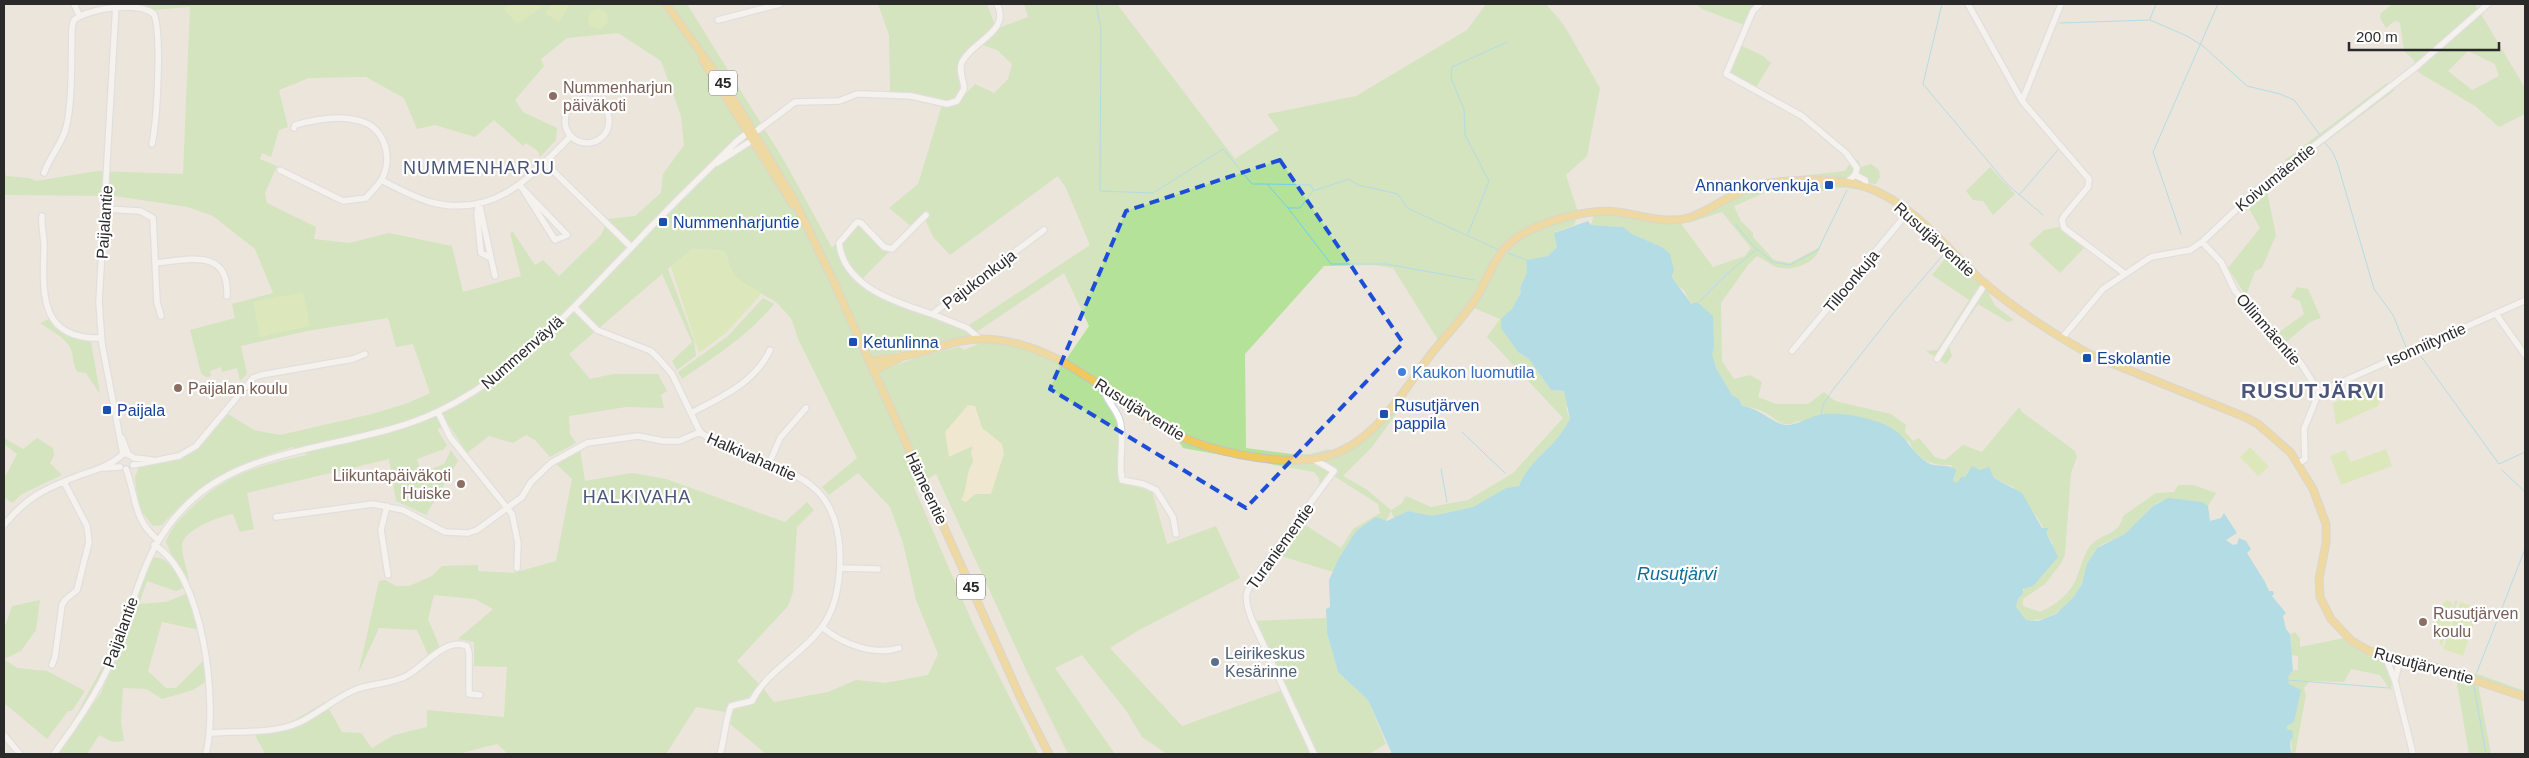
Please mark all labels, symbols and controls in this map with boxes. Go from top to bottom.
scale bar [2349,20,2499,52]
text: 200 m [2356,28,2398,45]
road number: 45 [709,70,737,96]
place label: Nummenharjun päiväkoti [563,79,672,114]
marker: Nummenharjun päiväkoti [547,90,559,102]
street label: Koivumäentie [2232,140,2318,215]
district label: NUMMENHARJU [403,158,555,178]
place label: Annankorvenkuja [1695,177,1819,194]
marker: Annankorvenkuja [1823,179,1835,191]
street label: Paijalantie [93,185,116,259]
street label: Rusutjärventie [1891,199,1978,280]
place label: Nummenharjuntie [673,214,799,231]
marker: Nummenharjuntie [657,216,669,228]
street label: Pajukonkuja [939,246,1019,312]
street label: Tilloonkuja [1820,247,1882,316]
street label: Ollinmäentie [2233,290,2304,369]
street label: Nummenväylä [478,312,567,392]
street label: Isonniityntie [2384,319,2468,369]
place label: Ketunlinna [863,334,939,351]
marker: Ketunlinna [847,336,859,348]
place label: Eskolantie [2097,350,2171,367]
marker: Eskolantie [2081,352,2093,364]
place label: Kaukon luomutila [1412,364,1535,381]
marker: Kaukon luomutila [1396,366,1408,378]
street label: Rusutjärventie [1092,375,1188,444]
district label: RUSUTJÄRVI [2241,379,2385,402]
place label: Paijalan koulu [188,380,288,397]
marker: Paijalan koulu [172,382,184,394]
place label: Rusutjärven pappila [1394,397,1479,432]
place label: Paijala [117,402,165,419]
marker: Paijala [101,404,113,416]
marker: Rusutjärven pappila [1378,408,1390,420]
street label: Halkivahantie [704,429,799,484]
street label: Hämeentie [902,450,951,527]
place label: Liikuntapäiväkoti Huiske [333,467,451,502]
marker: Liikuntapäiväkoti Huiske [455,478,467,490]
district label: HALKIVAHA [583,487,691,507]
street label: Turaniementie [1244,500,1317,592]
water label: Rusutjärvi [1637,564,1718,584]
road number: 45 [957,574,985,600]
street label: Paijalantie [100,594,141,670]
place label: Rusutjärven koulu [2433,605,2518,640]
marker: Rusutjärven koulu [2417,616,2429,628]
street label: Rusutjärventie [2372,644,2476,687]
place label: Leirikeskus Kesärinne [1225,645,1305,680]
marker: Leirikeskus Kesärinne [1209,656,1221,668]

